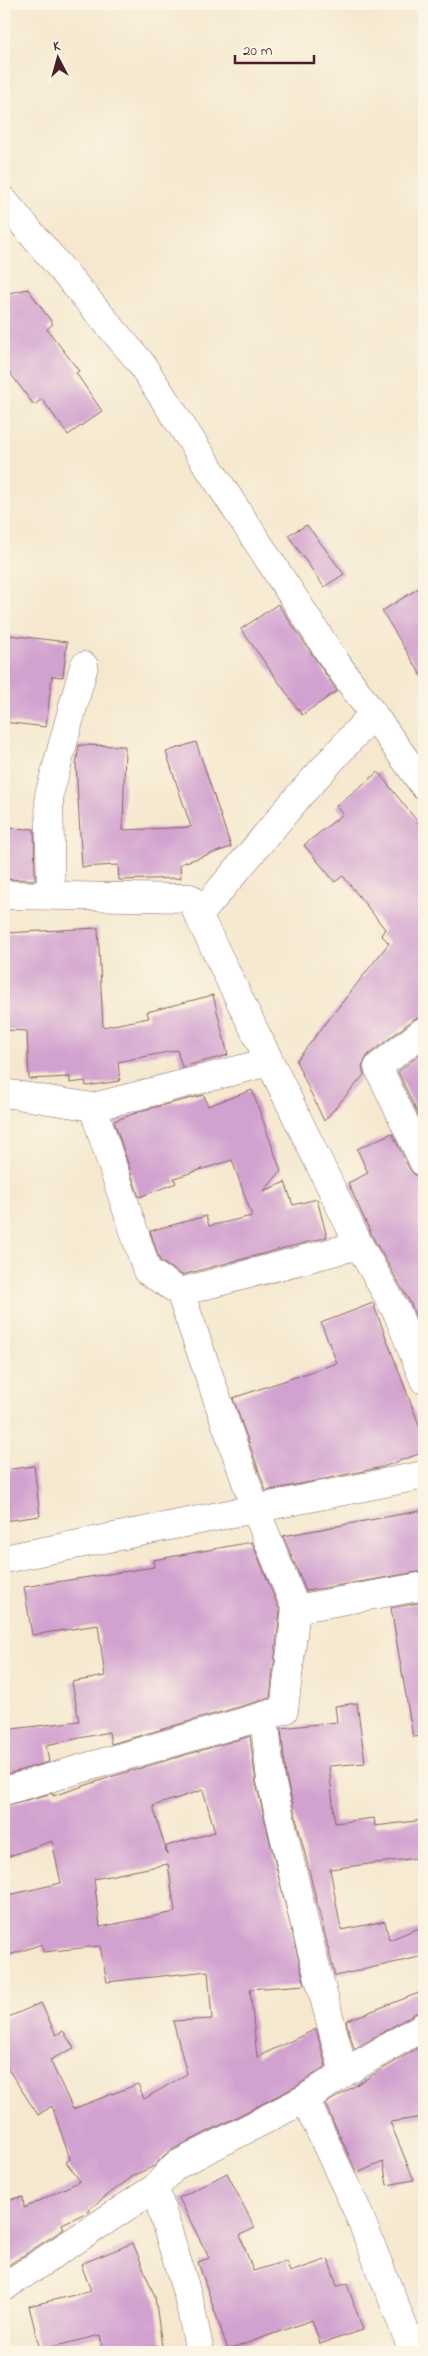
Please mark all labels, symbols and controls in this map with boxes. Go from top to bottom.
north arrow [32,32,82,82]
scale bar [235,32,314,64]
text: K [52,36,62,57]
text: 20 m [243,40,273,62]

